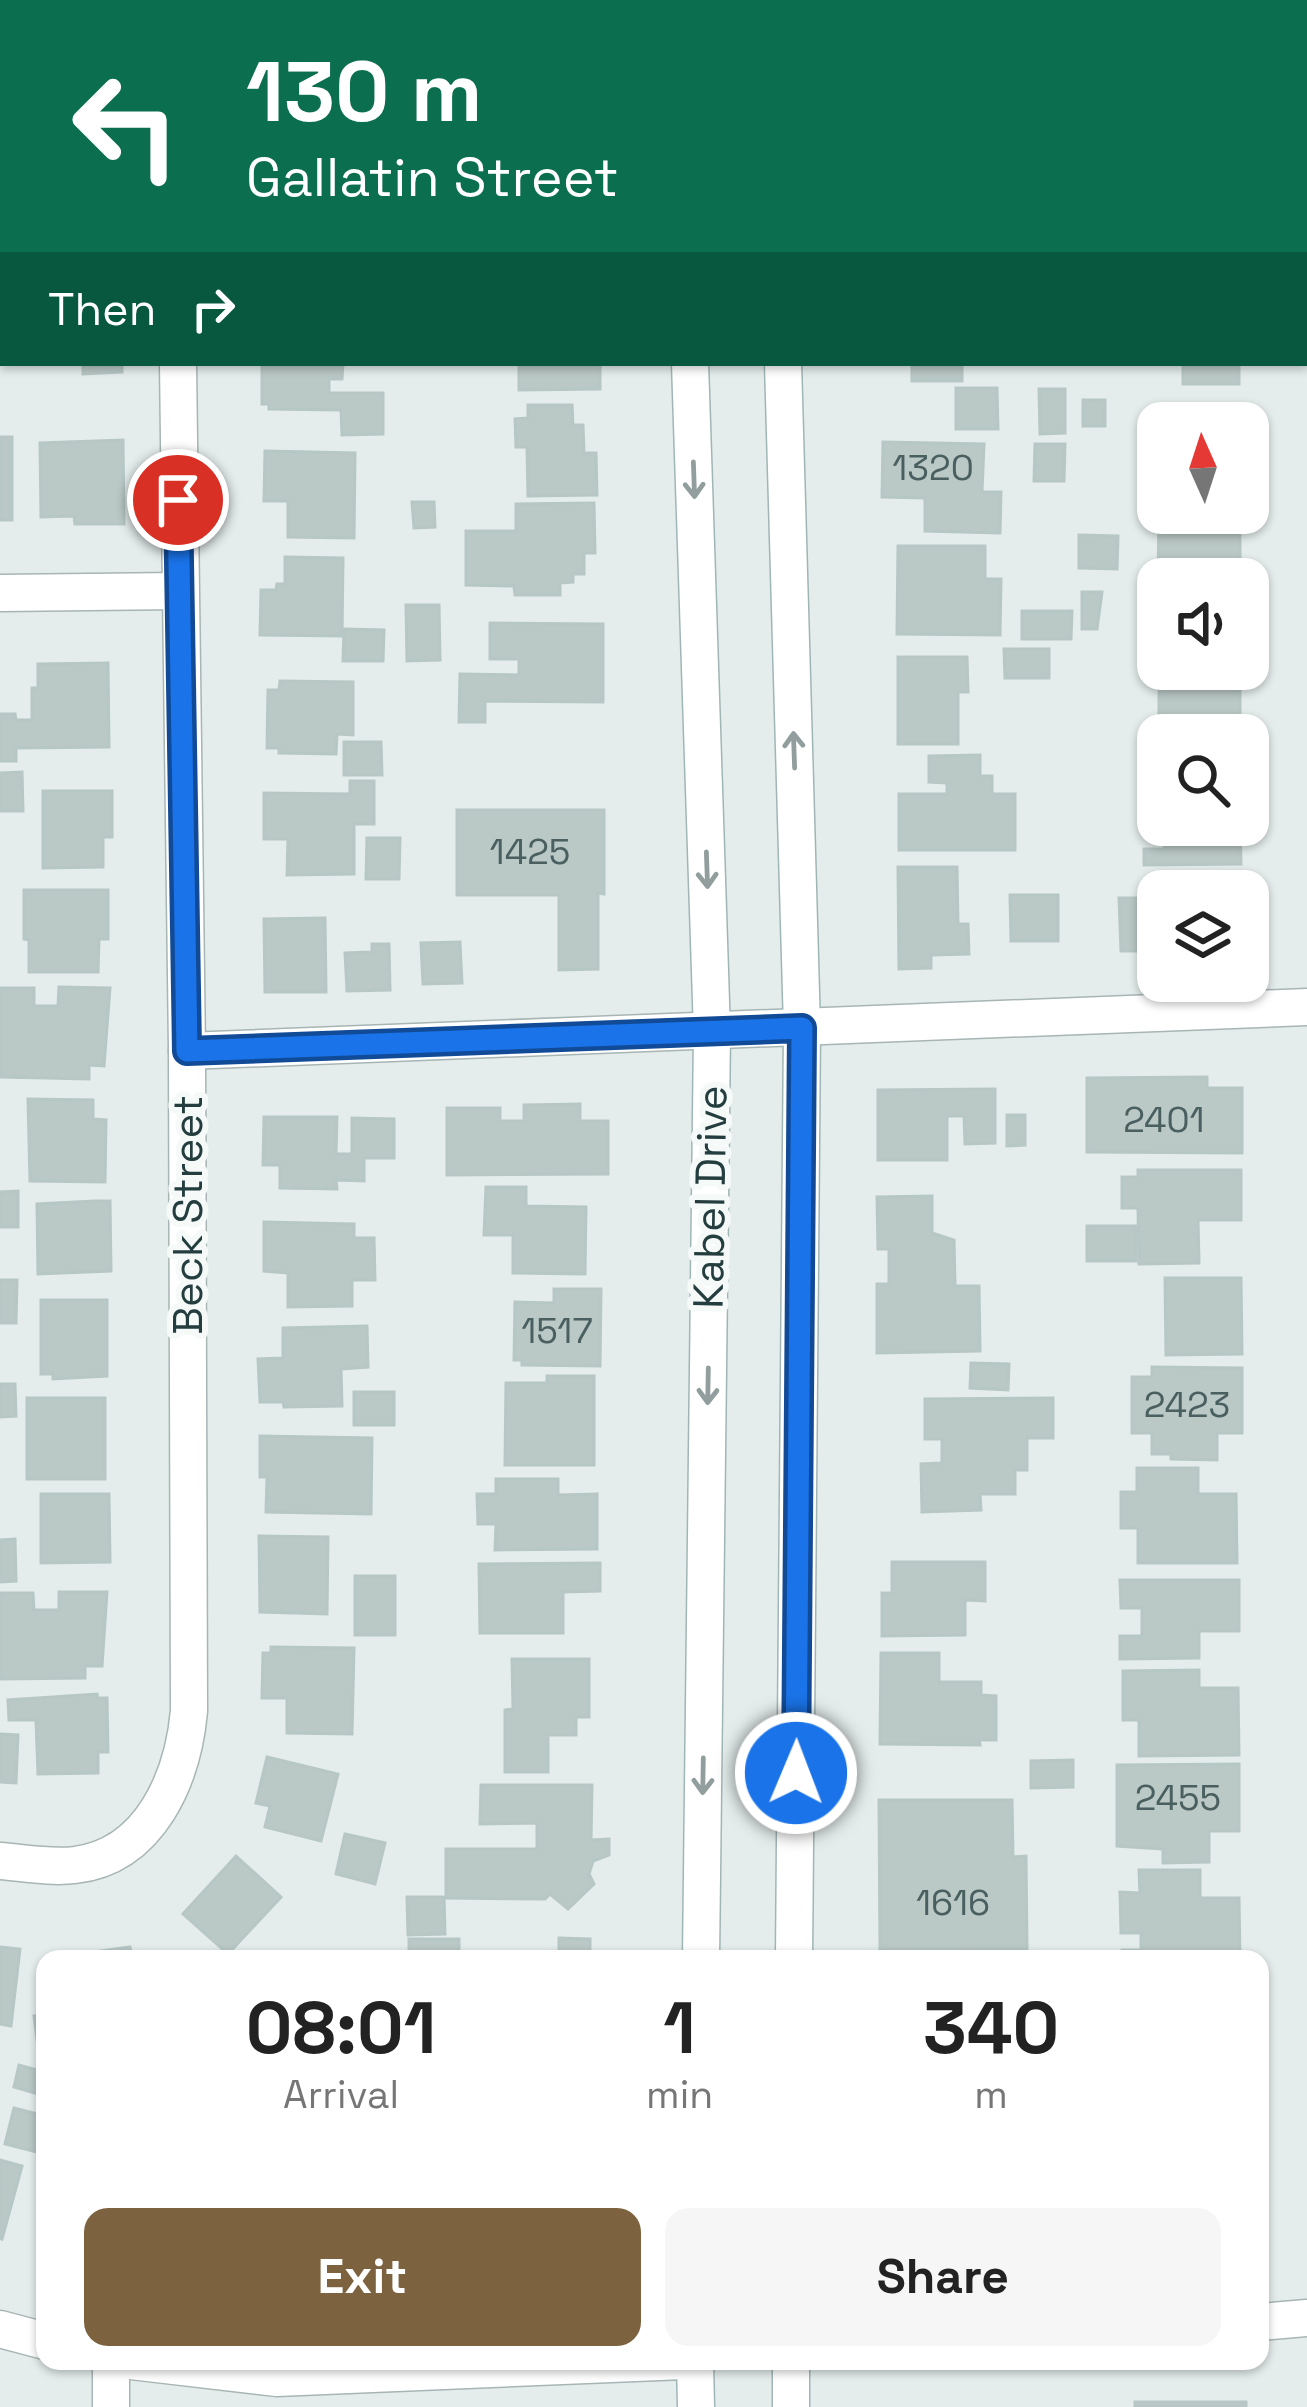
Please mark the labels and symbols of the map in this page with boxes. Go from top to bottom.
north arrow [1137,402,1269,534]
house number: 1320 [892,445,974,491]
pin [127,449,229,551]
one-way arrow [683,460,706,499]
one-way arrow [783,731,806,770]
house number: 1425 [490,829,570,875]
one-way arrow [696,850,719,889]
street label: Kabel Drive [682,1085,738,1309]
street label: Beck Street [161,1095,214,1335]
house number: 2401 [1123,1097,1205,1143]
house number: 1517 [521,1308,593,1354]
one-way arrow [697,1366,719,1405]
house number: 2423 [1144,1382,1230,1428]
position arrow [733,1710,859,1836]
one-way arrow [692,1756,714,1795]
house number: 2455 [1135,1775,1221,1821]
house number: 1616 [916,1880,990,1926]

